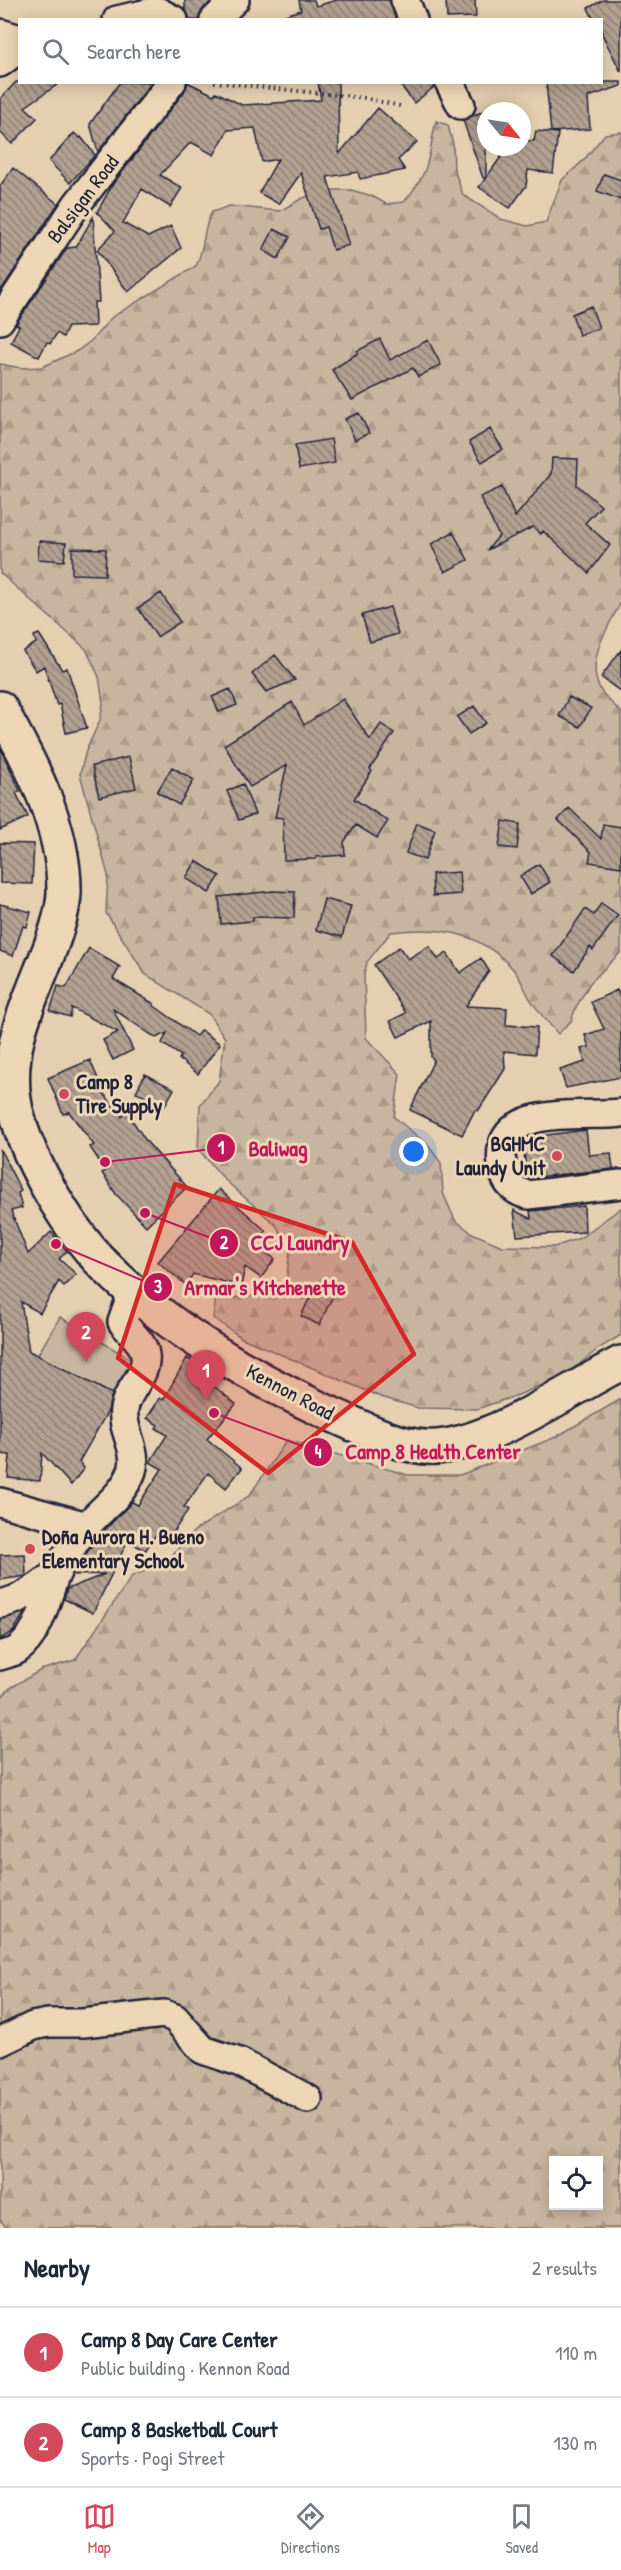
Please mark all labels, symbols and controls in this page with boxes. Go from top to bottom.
search box [18,18,603,84]
icon: search [39,35,72,68]
text: Search here [87,36,181,66]
north arrow [477,102,531,156]
street label: Balsigan Road [40,149,125,249]
place label: Camp 8 Tire Supply [75,1067,162,1121]
marker: Camp 8 Tire Supply [57,1087,71,1101]
callout: Baliwag [206,1128,320,1168]
place label: BGHMC Laundy Unit [456,1129,546,1183]
text: Baliwag [248,1133,308,1164]
text: 1 [218,1135,225,1160]
your location [399,1137,428,1166]
marker: BGHMC Laundy Unit [550,1149,564,1163]
callout: CCJ Laundry [209,1223,362,1263]
text: CCJ Laundry [250,1227,350,1258]
text: 2 [220,1230,229,1255]
callout: Armar's Kitchenette [143,1267,358,1307]
text: Armar's Kitchenette [184,1272,346,1302]
text: 3 [154,1274,162,1299]
pin: 2 [66,1312,106,1362]
pin: 1 [186,1350,226,1400]
street label: Kennon Road [241,1356,339,1427]
callout: Camp 8 Health Center [303,1432,533,1472]
text: Camp 8 Health Center [345,1436,521,1467]
text: 4 [315,1439,322,1464]
place label: Doña Aurora H. Bueno Elementary School [42,1522,204,1576]
marker: Doña Aurora H. Bueno Elementary School [23,1542,37,1556]
map controls [549,2156,603,2210]
button: locate [549,2156,603,2210]
text: Nearby [24,2250,90,2285]
text: 2 results [532,2254,597,2281]
text: Camp 8 Day Care Center [81,2324,278,2354]
text: 1 [40,2339,47,2366]
text: 110 m [555,2339,597,2366]
text: Public building · Kennon Road [81,2354,289,2381]
text: Camp 8 Basketball Court [81,2414,277,2444]
text: 2 [39,2429,48,2456]
text: 130 m [554,2429,597,2456]
text: Sports · Pogi Street [81,2444,225,2471]
tab: Map [83,2500,116,2558]
tab: Directions [281,2500,340,2558]
tab: Saved [505,2500,538,2558]

